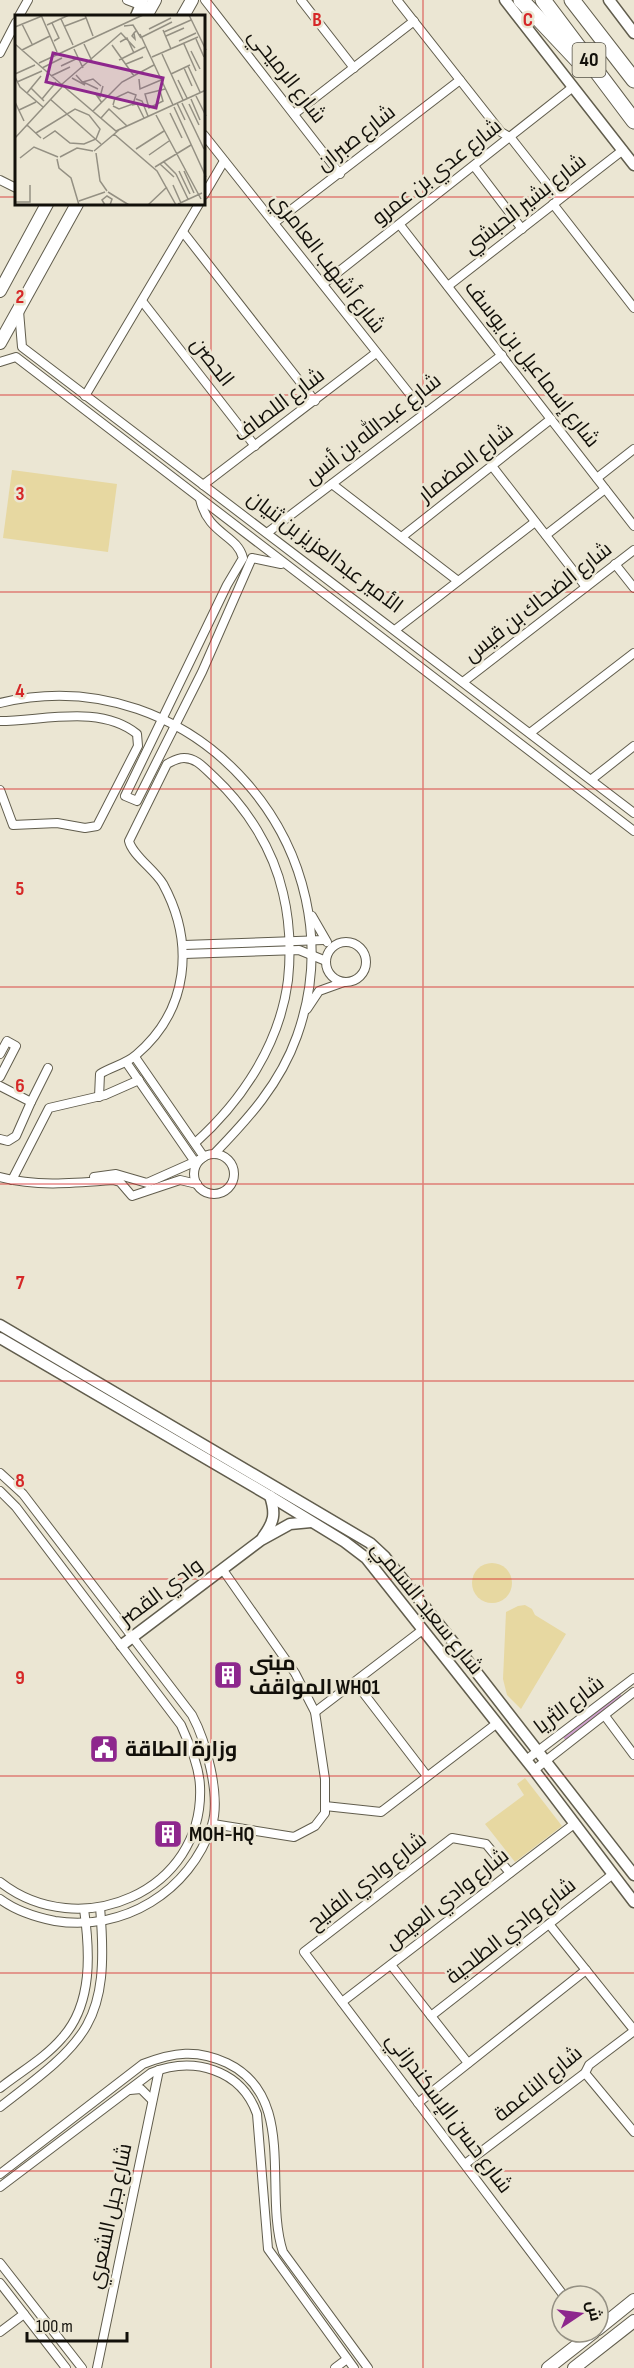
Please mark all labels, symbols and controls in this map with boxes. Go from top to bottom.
text: B [312,8,322,32]
text: C [523,8,533,32]
inset map [15,15,206,206]
street label: شارع الرميحي [240,24,332,130]
road number: 40 [572,43,606,77]
street label: شارع صبران [312,99,401,177]
street label: شارع عدي بن عمرو [367,114,509,233]
street label: شارع بشير الحبشي [459,148,592,261]
street label: شارع أشهب العامري [263,187,391,340]
street label: شارع إسماعيل بن يوسف [458,276,605,453]
text: 2 [16,285,24,309]
street label: الحصن [185,332,239,392]
street label: شارع اللصاف [228,363,330,448]
street label: شارع عبدالله بن أنس [299,366,447,491]
street label: شارع المضمار [413,418,519,509]
text: 3 [16,482,25,506]
street label: الأمير عبدالعزيز بن ثنيان [242,485,408,619]
street label: شارع الضحاك بن قيس [459,537,618,668]
text: 4 [15,679,25,703]
text: 5 [16,877,25,901]
text: 6 [15,1074,25,1098]
text: 7 [16,1271,25,1295]
text: 8 [15,1469,25,1493]
street label: شارع سعيد السلمي [363,1536,488,1682]
street label: وادي القصر [114,1553,209,1634]
place label: مبنى المواقف WH01 [249,1651,380,1700]
building icon: مبنى المواقف WH01 [212,1659,244,1691]
text: 9 [15,1666,25,1690]
street label: شارع الثريا [529,1671,610,1740]
public building icon: وزارة الطاقة [88,1733,120,1765]
place label: وزارة الطاقة [125,1737,237,1762]
building icon: MOH-HQ [152,1818,184,1850]
place label: MOH-HQ [189,1822,255,1847]
street label: شارع وادي الفليح [303,1827,433,1938]
street label: شارع وادي العيص [380,1843,516,1957]
street label: شارع وادي الطلحية [441,1873,583,1992]
street label: شارع حسن الإسكندراني [378,2028,518,2200]
street label: شارع الناعمة [489,2041,588,2128]
street label: شارع جبل الشعري [82,2141,141,2292]
north arrow [550,2284,610,2344]
text: ش [582,2299,605,2323]
scale bar [27,2305,128,2343]
text: 100 m [36,2316,73,2337]

